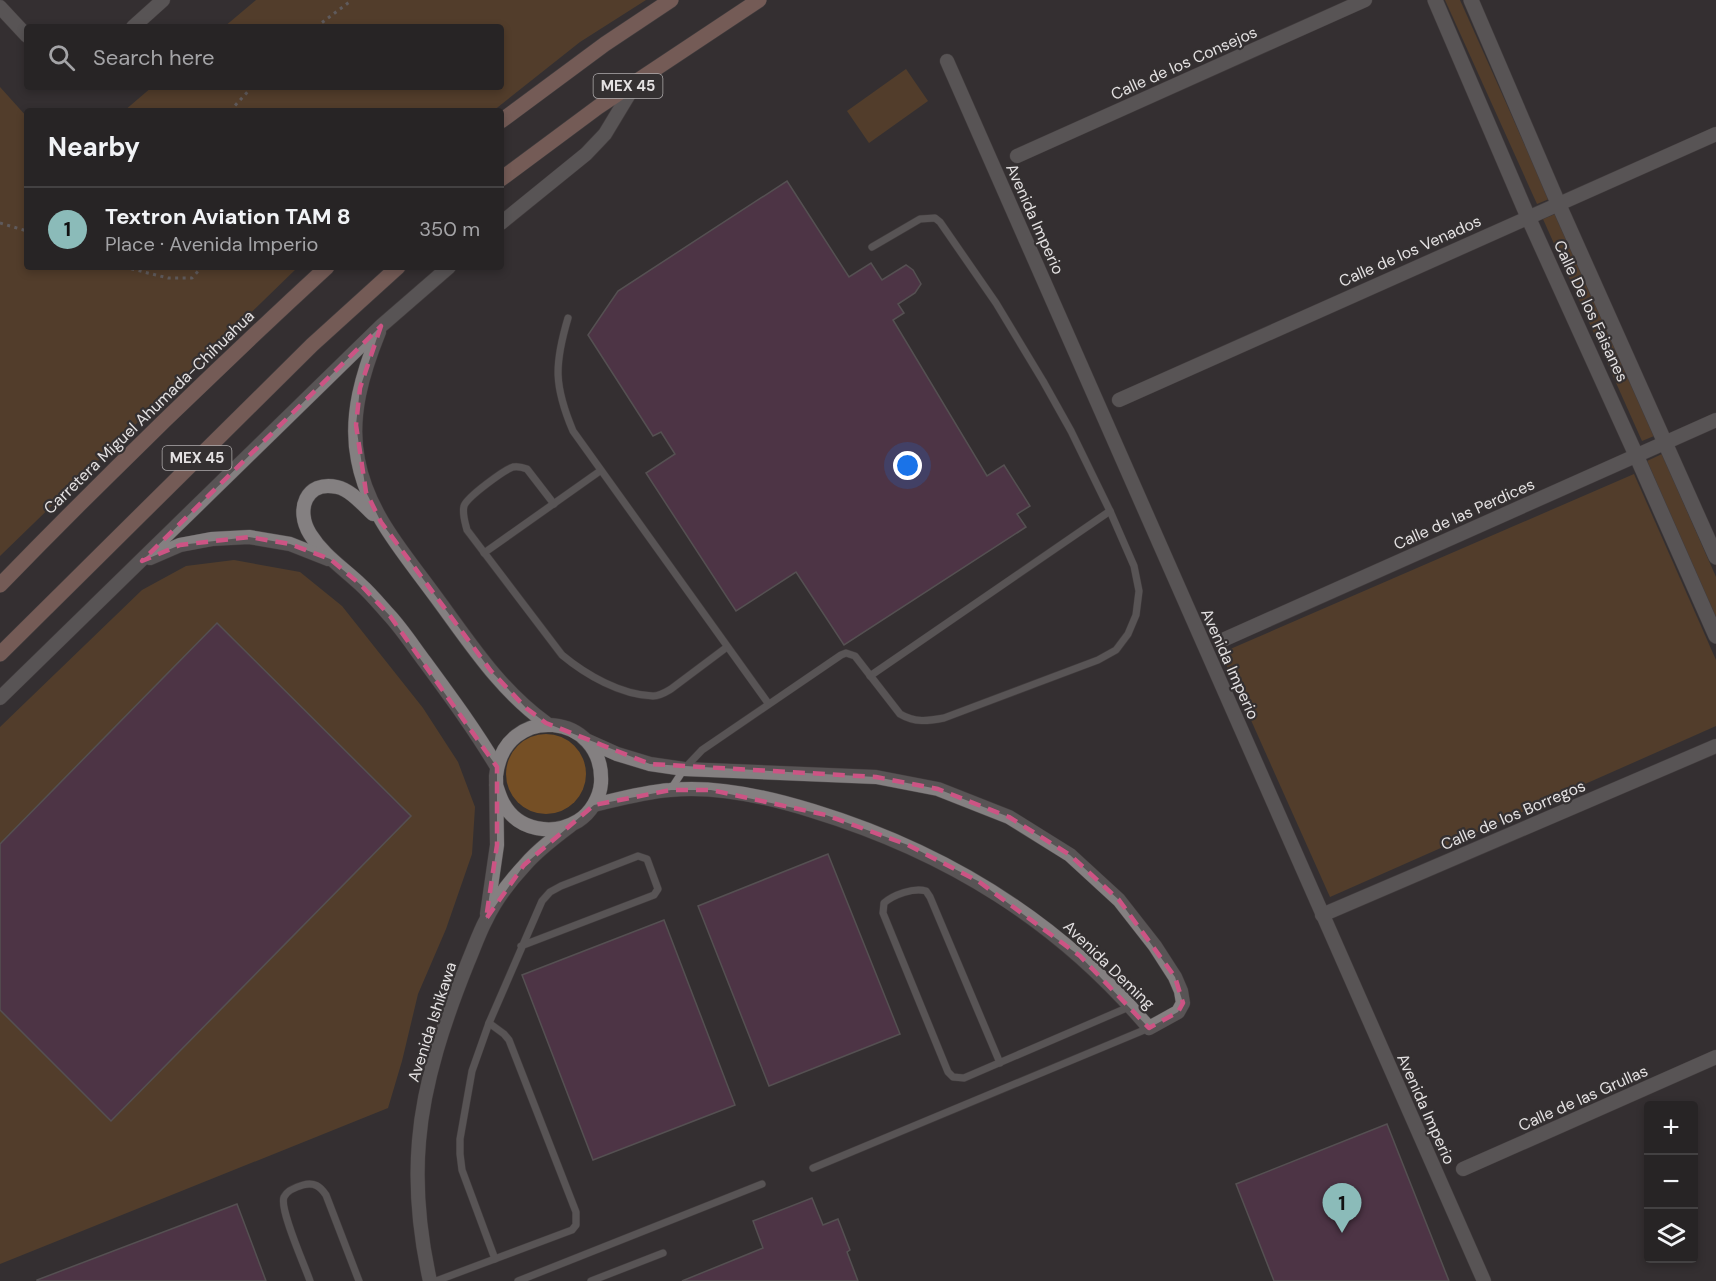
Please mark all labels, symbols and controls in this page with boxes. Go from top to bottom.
street label: Calle de los Consejos [1108,21,1260,105]
search box [24,24,504,90]
icon: search [45,41,78,74]
text: Search here [93,43,214,72]
road number: MEX 45 [594,74,662,98]
text: Nearby [48,130,140,164]
street label: Avenida Imperio [1001,160,1069,278]
text: Textron Aviation TAM 8 [105,202,351,231]
street label: Calle de los Venados [1336,210,1484,292]
text: 1 [64,216,71,242]
text: 350 m [419,216,480,242]
text: Place · Avenida Imperio [105,231,318,257]
street label: Calle De los Faisanes [1549,237,1633,385]
street label: Carretera Miguel Ahumada-Chihuahua [39,306,259,518]
road number: MEX 45 [162,446,232,470]
your location [893,451,922,480]
street label: Calle de las Perdices [1390,473,1538,555]
street label: Avenida Imperio [1196,605,1264,723]
street label: Calle de los Borregos [1437,775,1589,855]
street label: Avenida Deming [1059,916,1159,1014]
street label: Avenida Ishikawa [403,959,461,1085]
street label: Avenida Imperio [1392,1050,1460,1168]
street label: Calle de las Grullas [1515,1060,1651,1136]
map controls [1644,1101,1698,1263]
button: + [1644,1101,1698,1155]
button: − [1644,1155,1698,1209]
pin: 1 [1322,1184,1362,1233]
button: layers [1644,1209,1698,1263]

